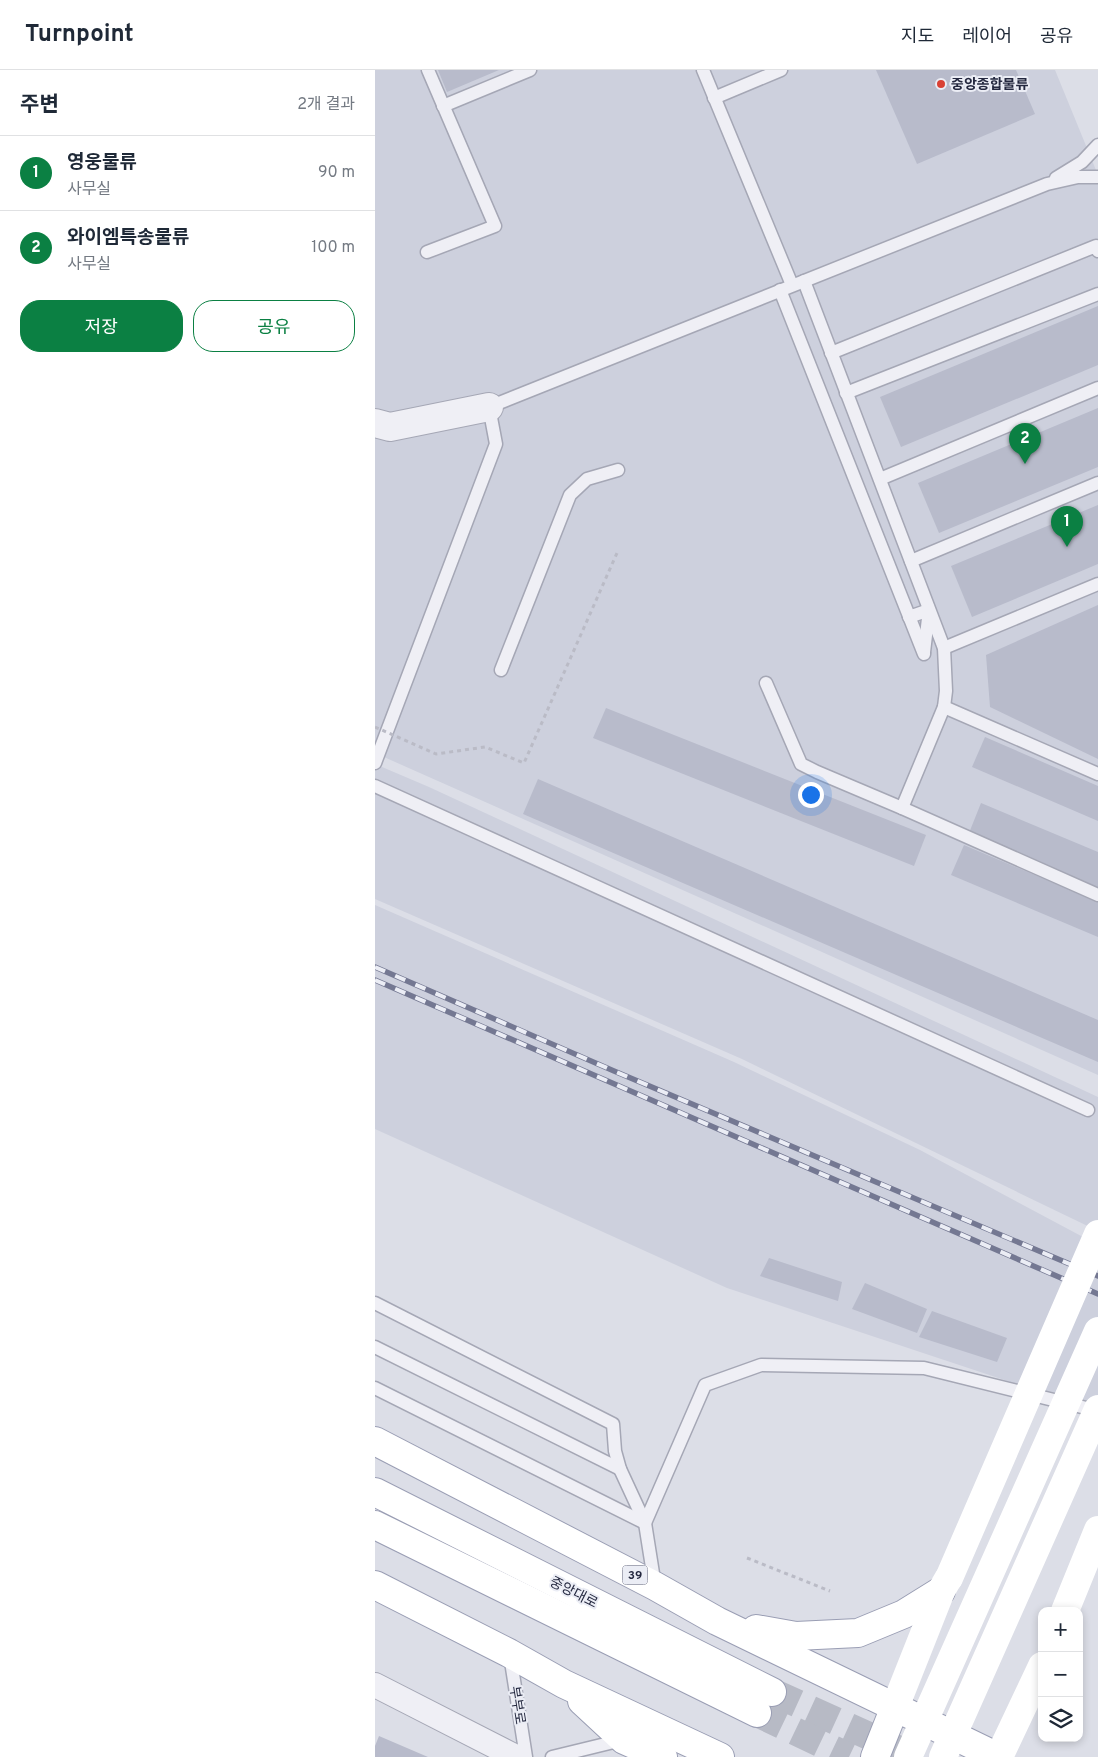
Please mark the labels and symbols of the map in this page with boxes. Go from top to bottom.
place label: 중앙종합물류 [951,76,1028,94]
marker: 중앙종합물류 [935,78,947,90]
pin: 2 [1009,423,1041,464]
pin: 1 [1051,506,1083,547]
your location [798,782,824,808]
road number: 39 [623,1566,647,1584]
street label: 중앙대로 [547,1574,600,1613]
street label: 부부로 [505,1685,528,1726]

